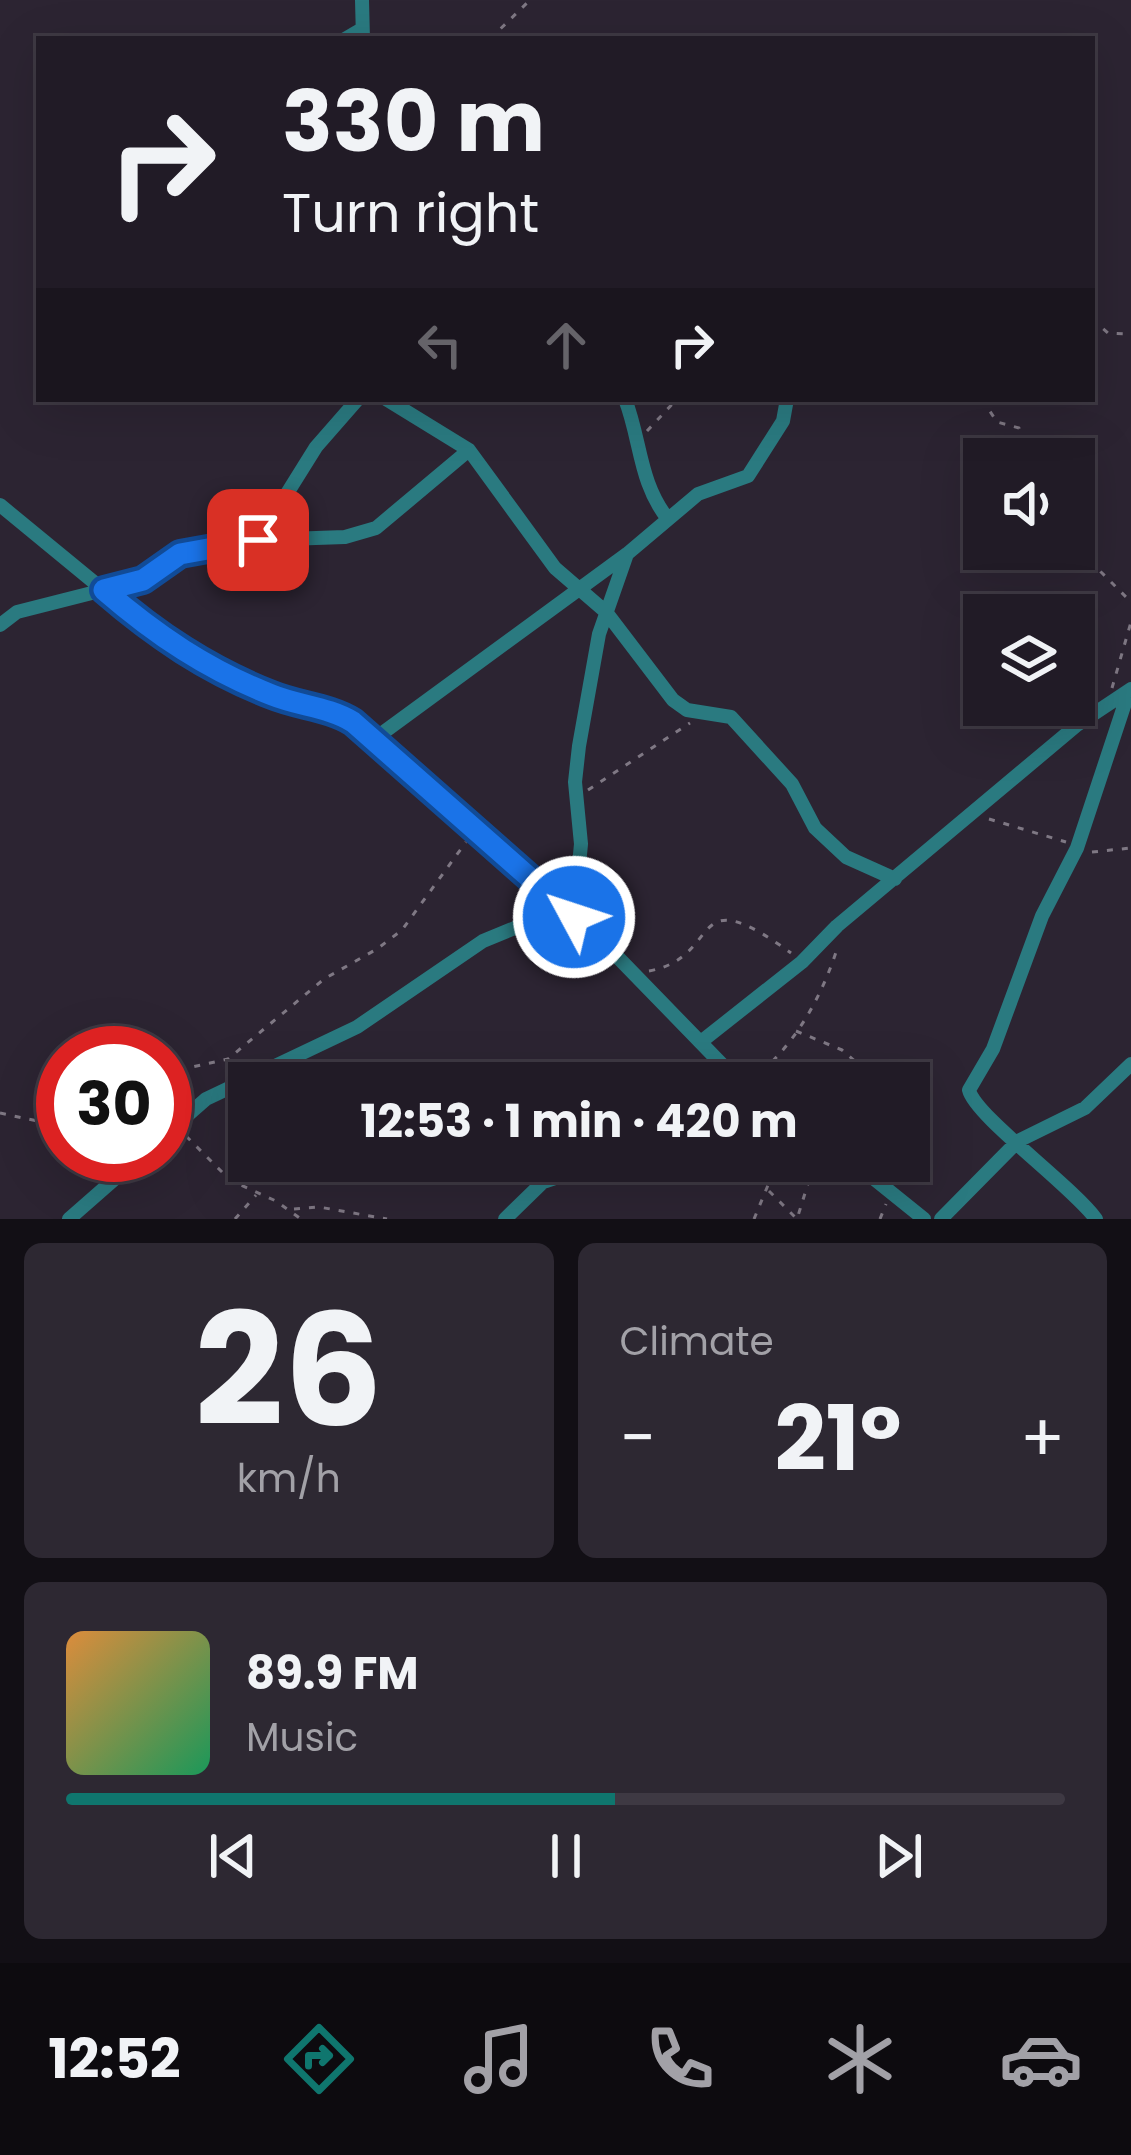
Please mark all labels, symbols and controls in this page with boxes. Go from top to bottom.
text: 330 m [282,63,545,180]
icon: right [84,84,240,240]
text: Turn right [282,175,539,251]
icon: left [407,312,473,378]
icon: ahead [533,312,599,378]
icon: right [659,312,725,378]
map controls [963,438,1095,726]
button: sound [963,438,1095,570]
pin [207,489,309,591]
icon: arrive [225,507,291,573]
button: layers [963,594,1095,726]
position arrow [511,854,637,980]
speed limit sign: 30 [36,1026,192,1182]
text: 12:53 · 1 min · 420 m [360,1090,798,1153]
text: 26 [195,1261,383,1480]
text: Climate [620,1314,774,1369]
text: 21° [774,1375,901,1502]
text: − [620,1392,656,1484]
text: + [1020,1392,1065,1484]
text: km/h [237,1451,341,1506]
text: 89.9 FM [246,1642,419,1705]
text: Music [246,1710,358,1765]
icon: previous [200,1823,266,1889]
icon: pause [533,1823,599,1889]
icon: next [866,1823,932,1889]
icon: directions [277,2017,361,2101]
icon: music [457,2017,541,2101]
icon: phone [638,2017,722,2101]
icon: climate [818,2017,902,2101]
icon: car [999,2017,1083,2101]
text: 12:52 [48,2021,181,2097]

